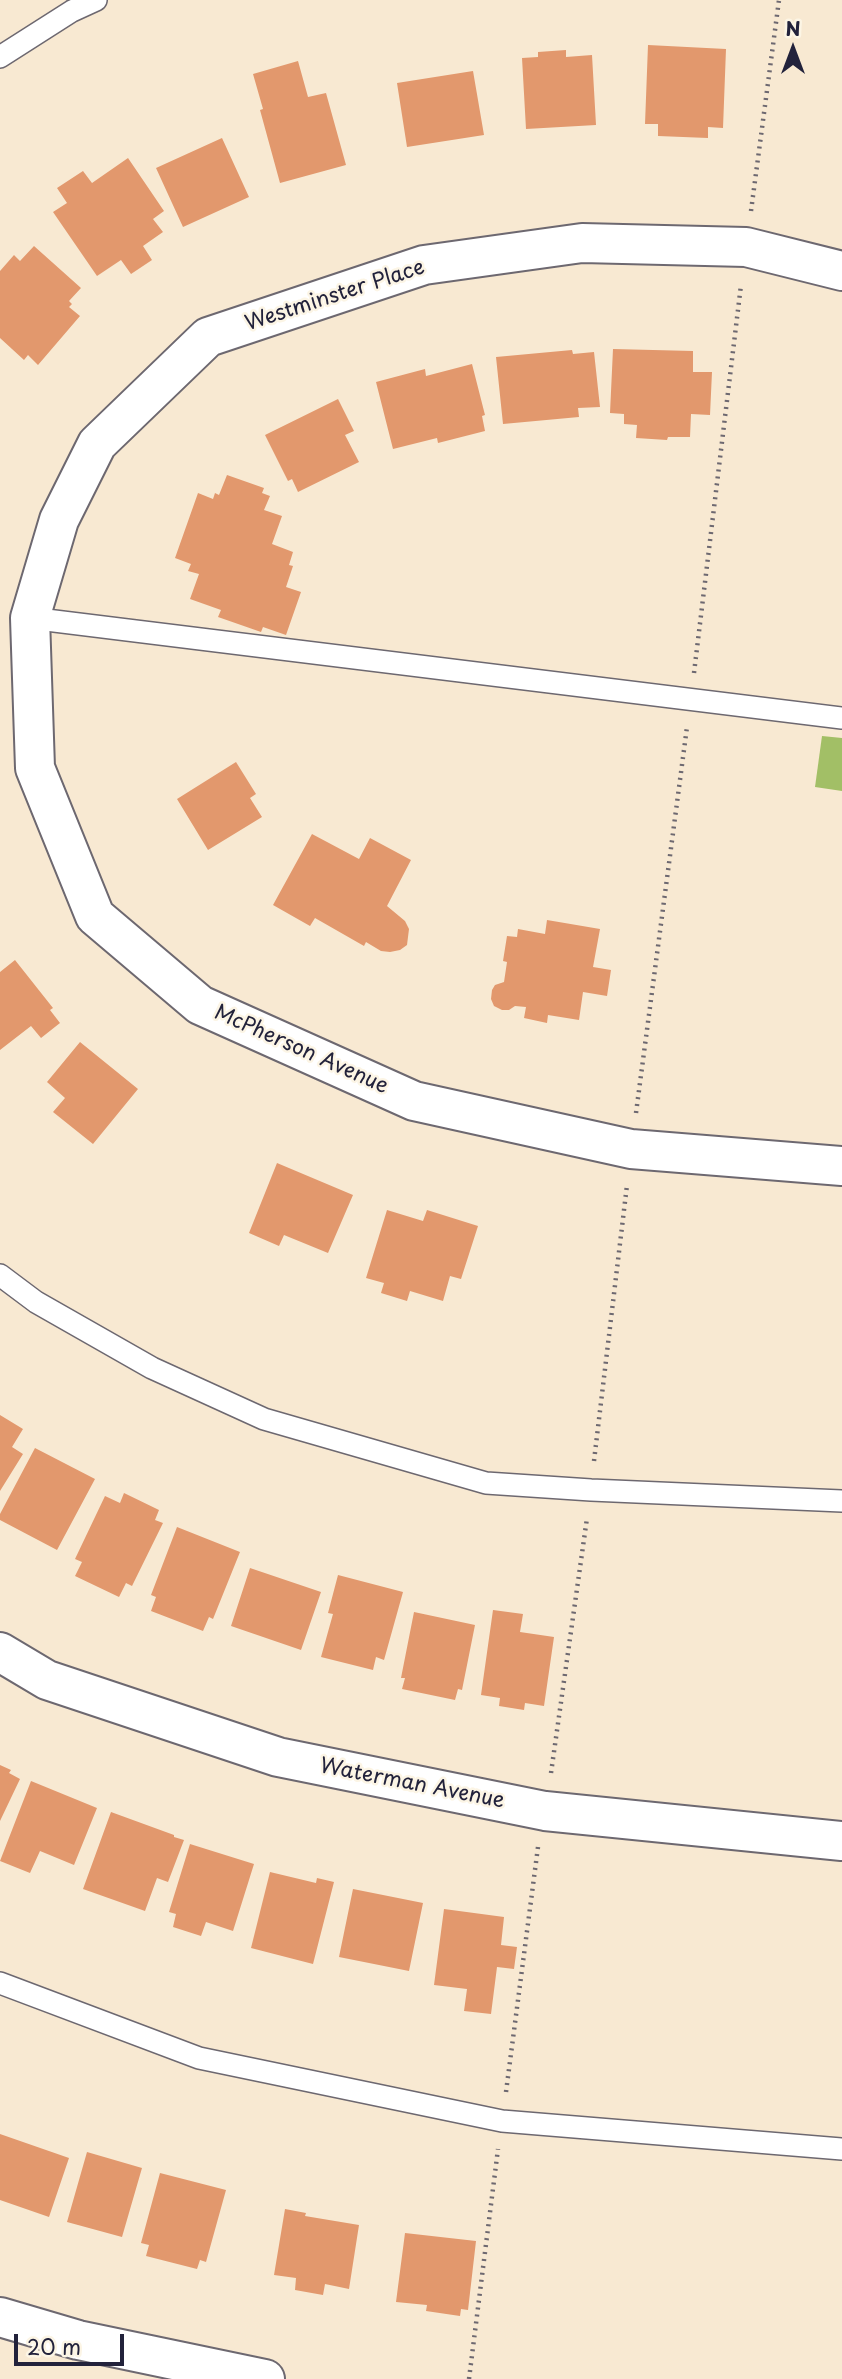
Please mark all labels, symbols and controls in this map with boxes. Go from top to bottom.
north arrow [758,14,828,84]
text: N [785,14,801,42]
street label: Westminster Place [242,255,428,337]
street label: McPherson Avenue [210,1000,392,1100]
street label: Waterman Avenue [318,1754,506,1814]
scale bar [18,2320,128,2364]
text: 20 m [27,2330,81,2362]

